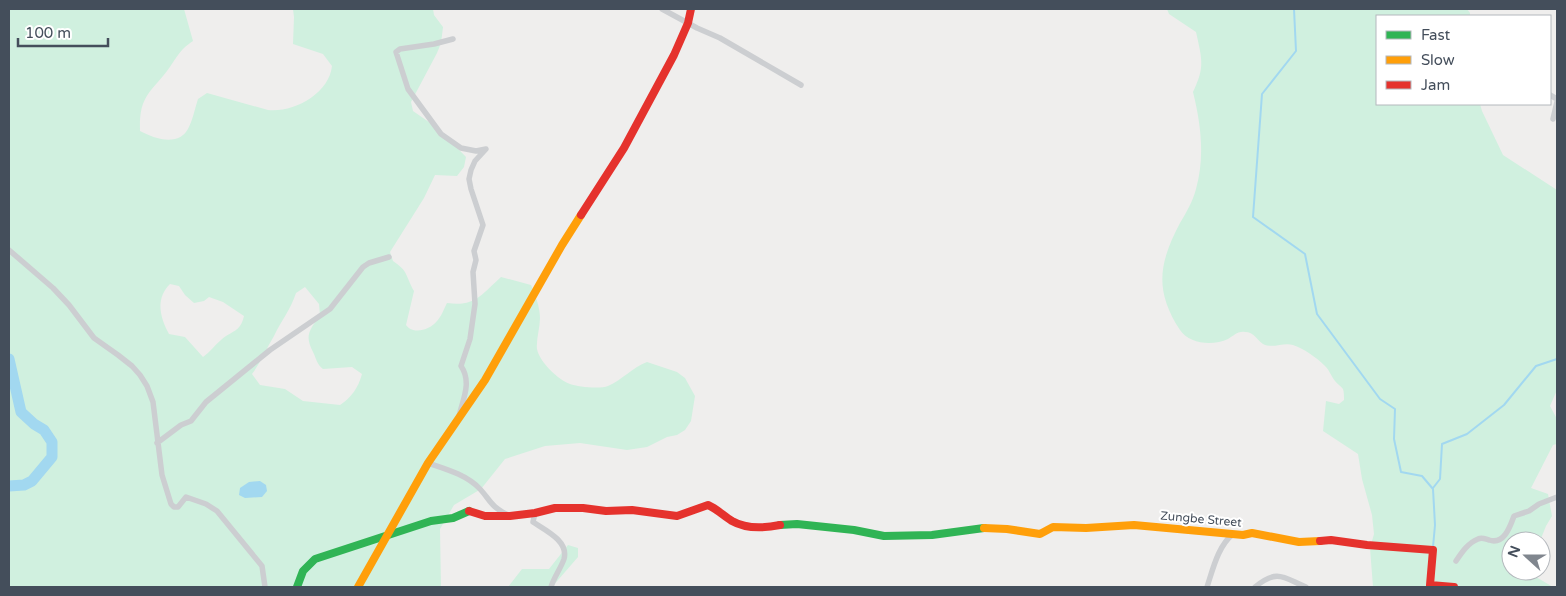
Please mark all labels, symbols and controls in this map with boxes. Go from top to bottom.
scale bar [18,15,108,47]
legend [1376,15,1551,105]
text: 100 m [25,24,71,42]
text: Fast [1421,26,1451,44]
text: Slow [1421,51,1455,69]
text: Jam [1421,76,1450,94]
street label: Zungbe Street [1160,508,1243,530]
north arrow [1501,531,1551,581]
text: N [1504,543,1524,560]

